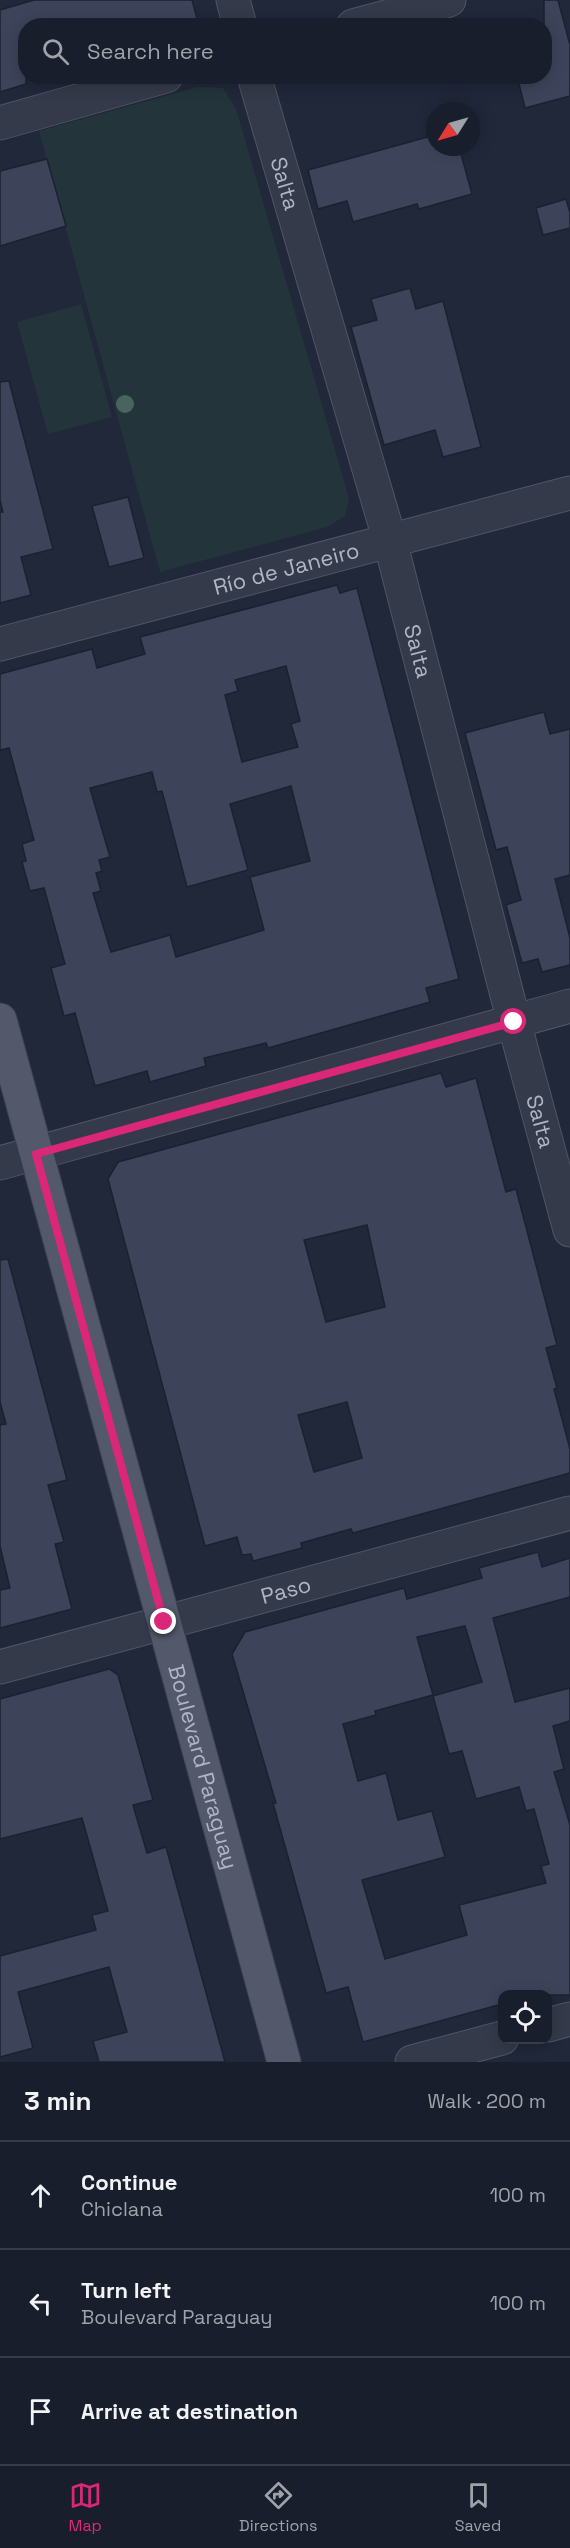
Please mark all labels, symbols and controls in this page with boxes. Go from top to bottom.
search box [18,18,552,84]
icon: search [39,35,72,68]
text: Search here [87,37,214,65]
north arrow [426,102,480,156]
street label: Salta [264,154,307,214]
street label: Río de Janeiro [210,535,362,601]
street label: Salta [398,621,439,681]
route start [500,1008,526,1034]
street label: Salta [520,1091,561,1151]
street label: Paso [258,1570,314,1610]
route end [150,1608,176,1634]
street label: Boulevard Paraguay [162,1661,245,1872]
map controls [498,1990,552,2044]
button: locate [498,1990,552,2044]
text: 3 min [24,2084,92,2118]
text: Walk · 200 m [427,2088,546,2114]
text: Continue [81,2168,177,2196]
icon: ahead [24,2179,57,2212]
text: 100 m [490,2182,546,2208]
text: Chiclana [81,2196,163,2222]
text: Turn left [81,2276,171,2304]
icon: left [24,2287,57,2320]
text: 100 m [490,2290,546,2316]
text: Boulevard Paraguay [81,2304,273,2330]
icon: arrive [24,2395,57,2428]
text: Arrive at destination [81,2397,298,2425]
tab: Map [69,2479,102,2536]
tab: Directions [239,2479,318,2536]
tab: Saved [455,2479,501,2536]

